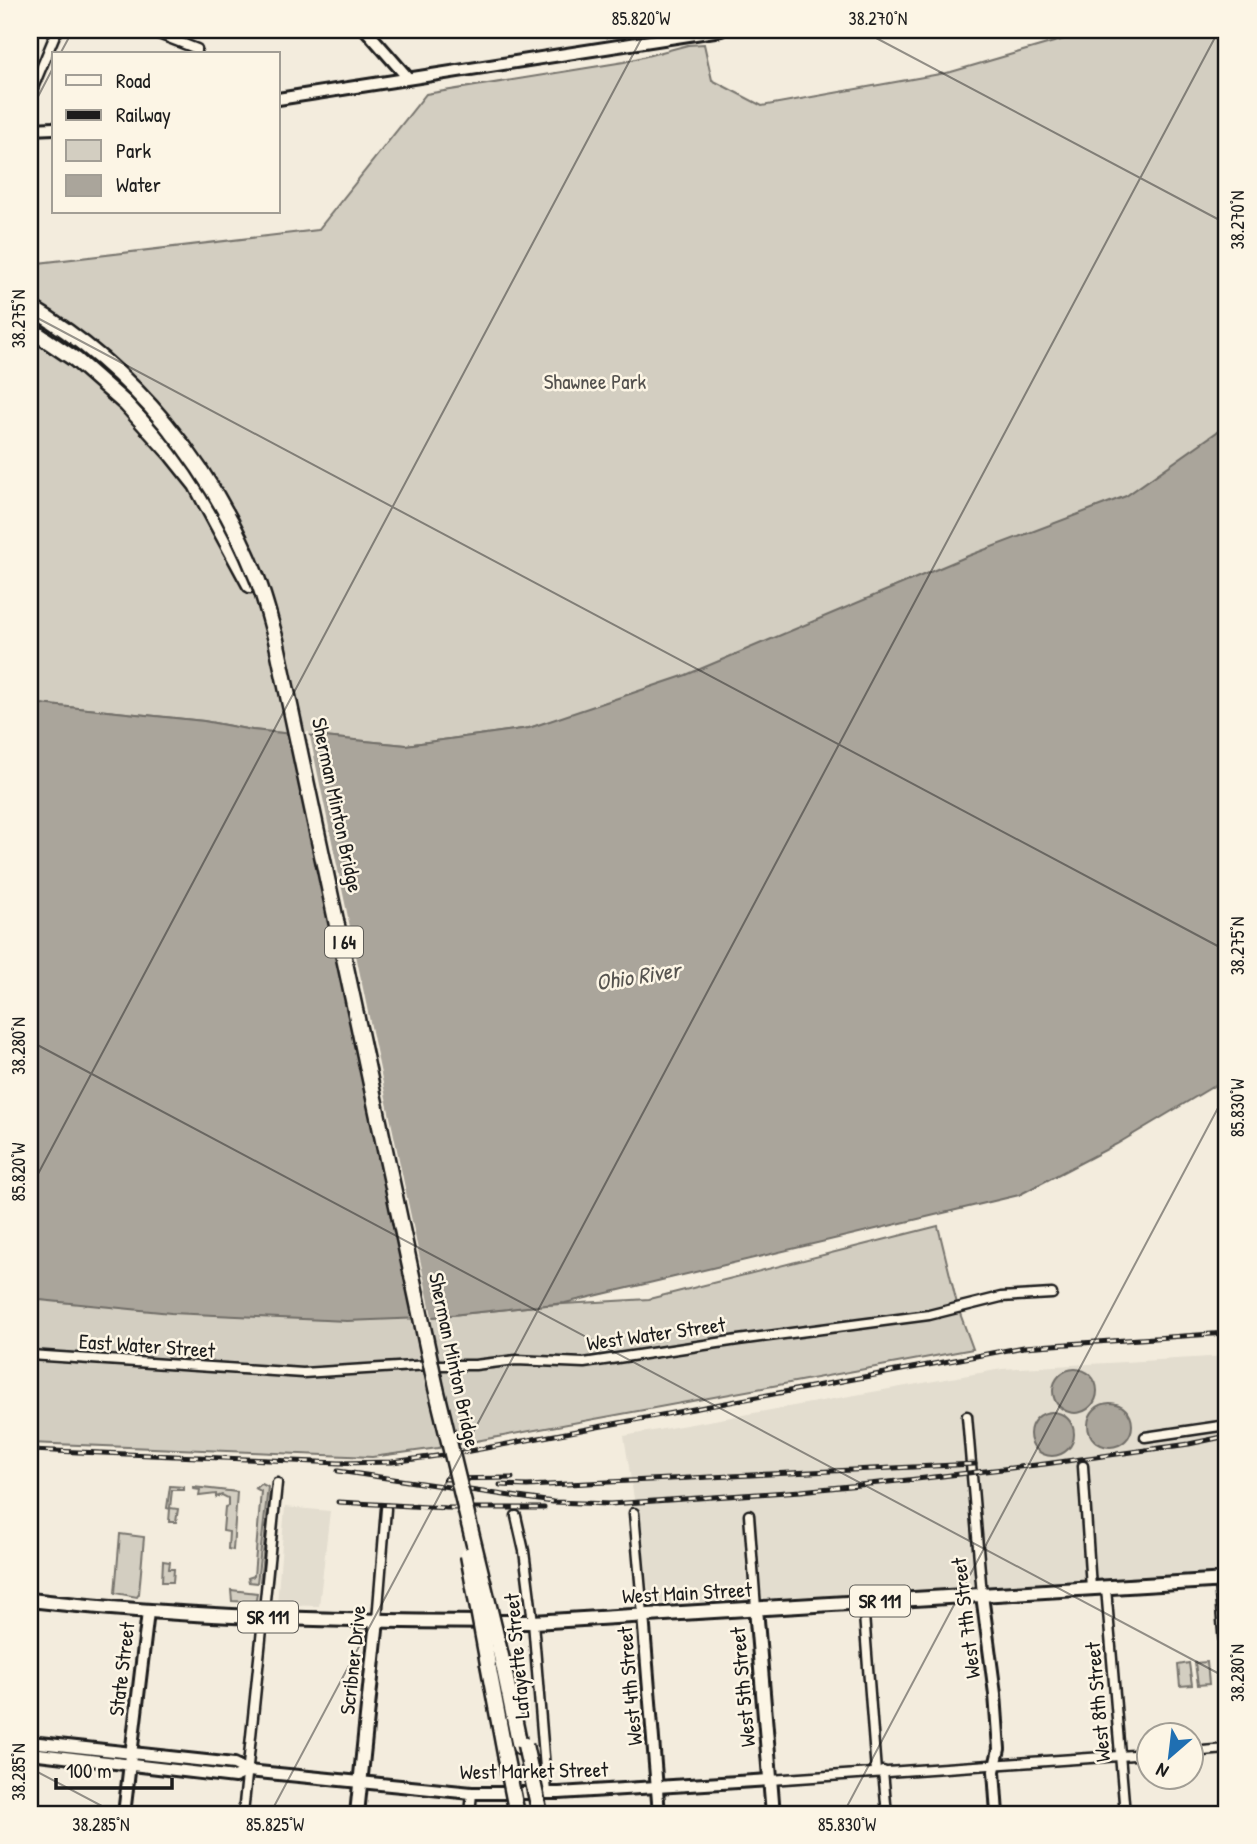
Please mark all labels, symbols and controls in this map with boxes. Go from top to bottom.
text: 85.820°W [612,6,670,31]
text: 38.270°N [849,6,907,31]
legend [52,52,280,214]
text: Road [116,66,150,95]
text: Railway [116,100,171,129]
text: Park [116,136,151,165]
text: Water [116,170,161,199]
text: 38.270°N [1225,191,1250,249]
text: 38.275°N [6,290,31,348]
park label: Shawnee Park [544,367,647,396]
street label: Sherman Minton Bridge [305,715,370,895]
text: 38.275°N [1225,917,1250,975]
road number: I 64 [325,926,363,958]
water label: Ohio River [594,953,685,997]
text: 38.280°N [6,1017,31,1075]
text: 85.830°W [1225,1079,1250,1137]
text: 85.820°W [6,1143,31,1201]
street label: Sherman Minton Bridge [422,1270,487,1450]
street label: West Water Street [585,1309,728,1358]
street label: East Water Street [78,1326,217,1365]
street label: West 7th Street [944,1555,987,1680]
street label: West Main Street [621,1575,753,1610]
road number: SR 111 [850,1586,910,1616]
street label: Lafayette Street [497,1591,536,1720]
road number: SR 111 [238,1602,298,1632]
street label: Scribner Drive [332,1604,373,1716]
street label: State Street [101,1620,142,1718]
street label: West 4th Street [610,1625,649,1747]
street label: West 5th Street [723,1625,762,1748]
street label: West 8th Street [1078,1640,1117,1763]
text: 38.280°N [1225,1644,1250,1702]
north arrow [1134,1722,1204,1792]
text: 38.285°N [6,1743,31,1801]
scale bar [56,1746,172,1790]
street label: West Market Street [460,1755,609,1786]
text: 100 m [66,1756,112,1785]
text: N [1151,1757,1173,1785]
text: 38.285°N [72,1812,130,1837]
text: 85.825°W [246,1812,304,1837]
text: 85.830°W [818,1812,876,1837]

